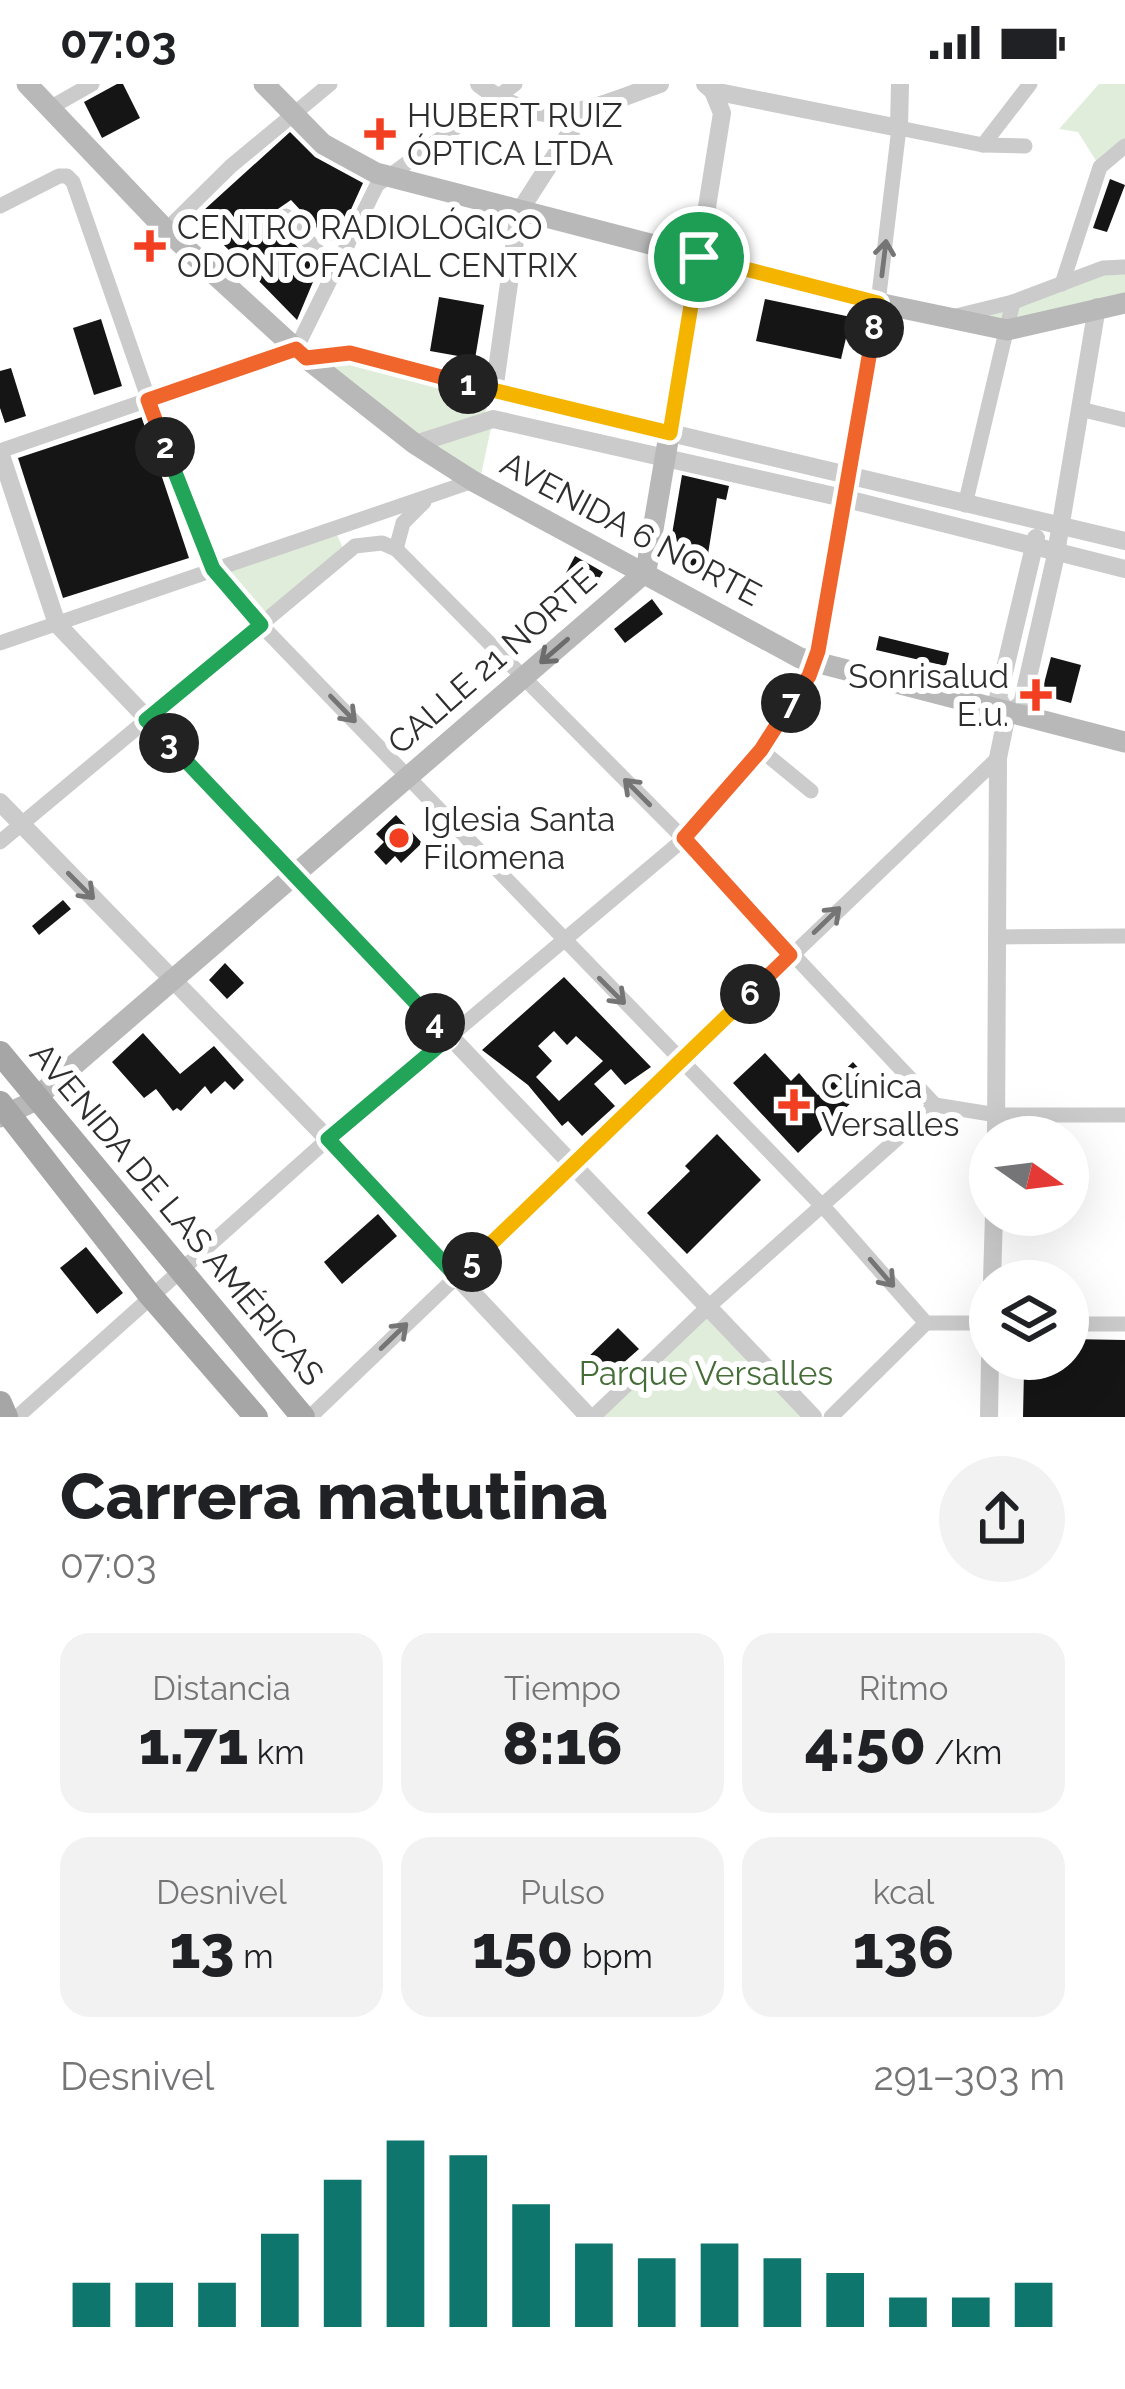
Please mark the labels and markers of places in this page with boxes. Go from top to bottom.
place label: HUBERT RUIZ ÓPTICA LTDA [407,96,623,173]
marker: HUBERT RUIZ ÓPTICA LTDA [364,118,396,150]
pin [648,206,750,308]
place label: CENTRO RADIOLÓGICO ODONTOFACIAL CENTRIX [177,207,577,285]
marker: CENTRO RADIOLÓGICO ODONTOFACIAL CENTRIX [134,230,166,262]
pin: 8 [844,298,904,358]
pin: 1 [438,354,498,414]
pin: 2 [135,417,195,477]
place label: Sonrisalud E.u. [848,657,1009,734]
pin: 7 [761,673,821,733]
marker: Sonrisalud E.u. [1020,679,1052,711]
pin: 3 [139,713,199,773]
place label: Iglesia Santa Filomena [423,800,615,877]
marker: Iglesia Santa Filomena [386,825,412,851]
pin: 6 [720,964,780,1024]
pin: 4 [405,993,465,1053]
place label: Clínica Versalles [821,1067,959,1144]
marker: Clínica Versalles [778,1089,810,1121]
pin: 5 [442,1232,502,1292]

